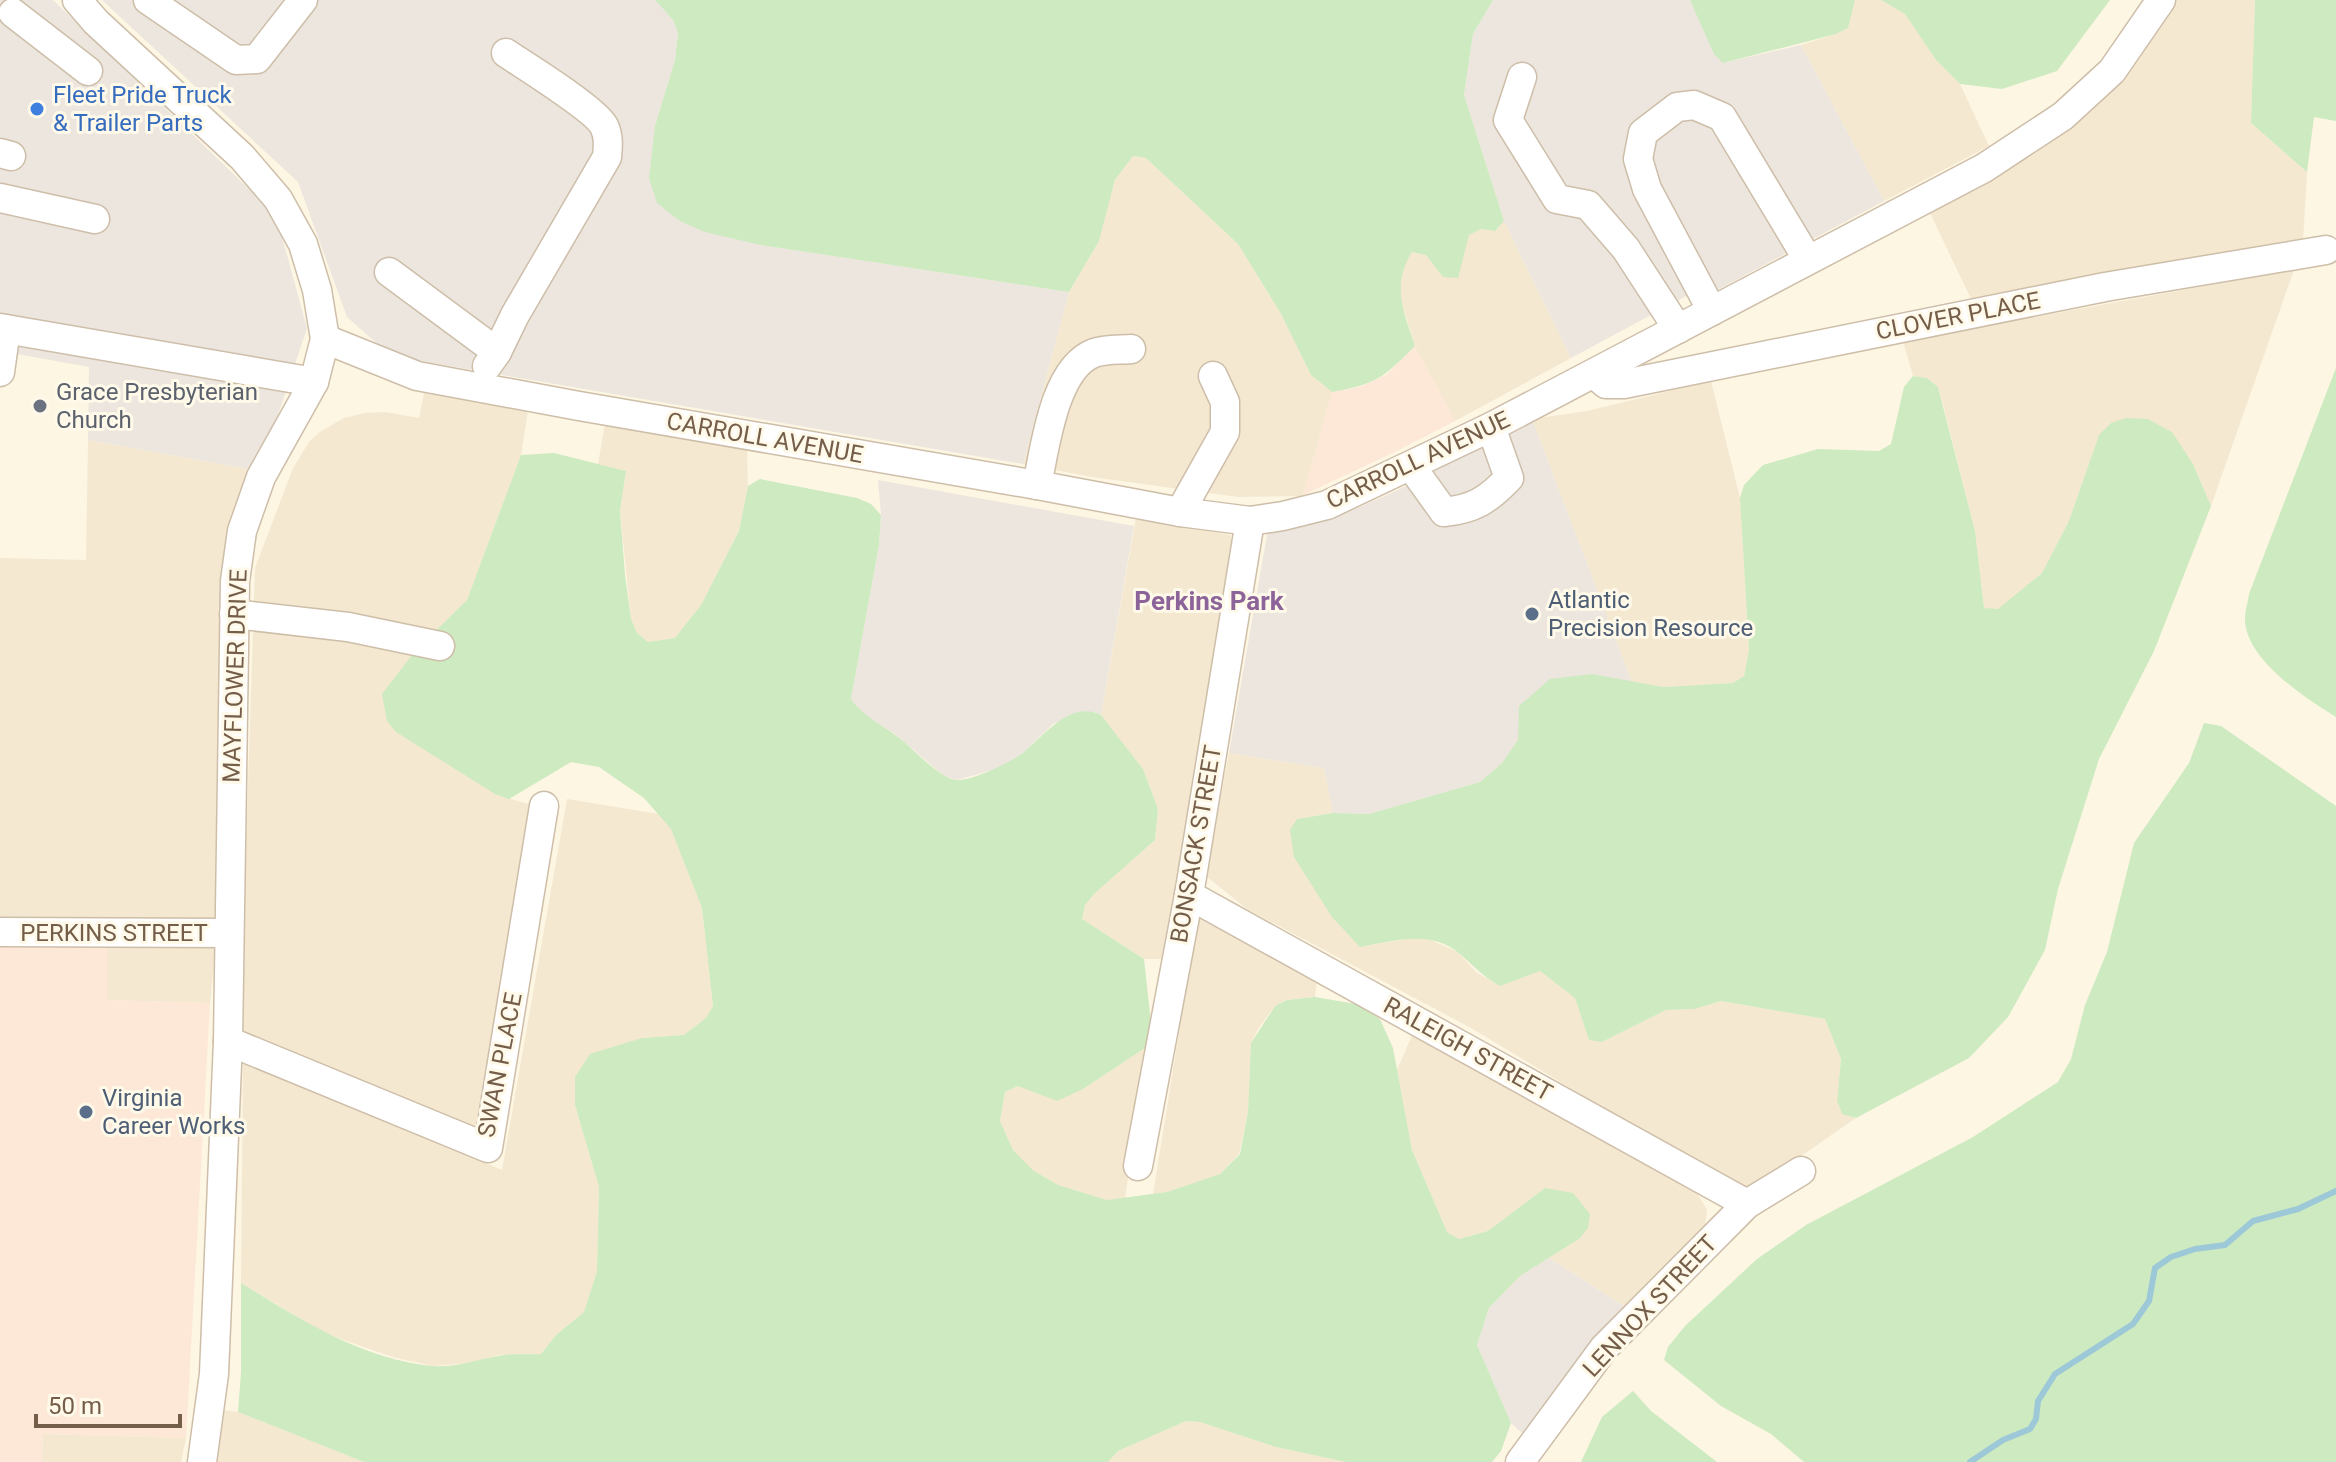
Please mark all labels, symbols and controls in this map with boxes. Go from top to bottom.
place label: Fleet Pride Truck & Trailer Parts [53,81,233,137]
marker: Fleet Pride Truck & Trailer Parts [28,100,46,118]
street label: CLOVER PLACE [1873,286,2043,346]
place label: Grace Presbyterian Church [56,378,258,434]
marker: Grace Presbyterian Church [31,397,49,415]
street label: CARROLL AVENUE [1322,405,1514,515]
street label: CARROLL AVENUE [665,407,865,469]
street label: MAYFLOWER DRIVE [217,569,253,783]
district label: Perkins Park [1134,586,1285,616]
place label: Atlantic Precision Resource [1548,586,1753,642]
marker: Atlantic Precision Resource [1523,605,1541,623]
street label: BONSACK STREET [1165,743,1227,945]
street label: PERKINS STREET [20,919,208,947]
street label: SWAN PLACE [472,990,528,1140]
street label: RALEIGH STREET [1379,991,1557,1107]
place label: Virginia Career Works [102,1084,245,1140]
marker: Virginia Career Works [77,1103,95,1121]
street label: LENNOX STREET [1577,1229,1723,1383]
scale bar [36,1378,180,1428]
text: 50 m [48,1392,102,1420]

